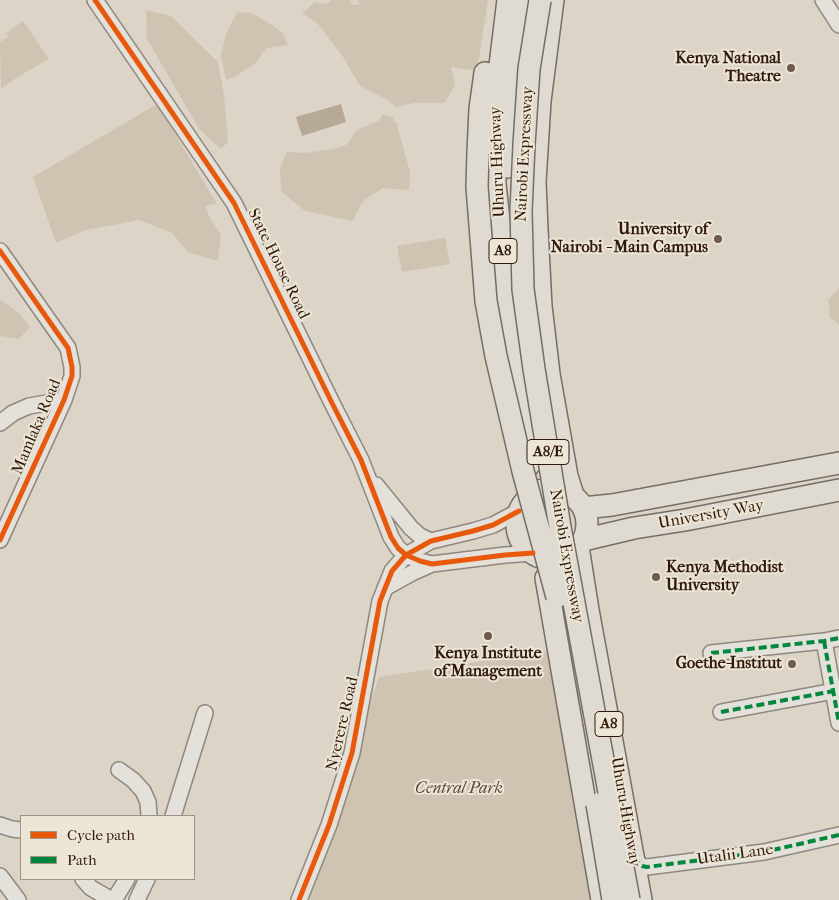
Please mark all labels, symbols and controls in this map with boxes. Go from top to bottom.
place label: Kenya National Theatre [675,49,781,87]
marker: Kenya National Theatre [785,62,797,74]
street label: Nairobi Expressway [512,86,538,222]
street label: Uhuru Highway [486,106,510,218]
street label: State House Road [243,206,313,322]
place label: University of Nairobi - Main Campus [551,220,708,258]
marker: University of Nairobi - Main Campus [712,233,724,245]
road number: A8 [489,238,517,264]
street label: Mamlaka Road [8,376,66,478]
road number: A8/E [527,440,569,464]
street label: Nairobi Expressway [545,488,587,624]
street label: University Way [657,496,765,534]
place label: Kenya Methodist University [666,558,783,596]
marker: Kenya Methodist University [650,571,662,583]
marker: Kenya Institute of Management [482,630,494,642]
place label: Kenya Institute of Management [434,644,542,682]
place label: Goethe-Institut [676,654,782,674]
marker: Goethe-Institut [786,658,798,670]
street label: Nyerere Road [323,675,363,773]
road number: A8 [595,712,623,736]
street label: Uhuru Highway [606,755,644,869]
park label: Central Park [415,779,503,799]
legend [20,815,195,880]
text: Cycle path [67,826,135,844]
street label: Utalii Lane [695,840,775,870]
text: Path [67,851,97,869]

